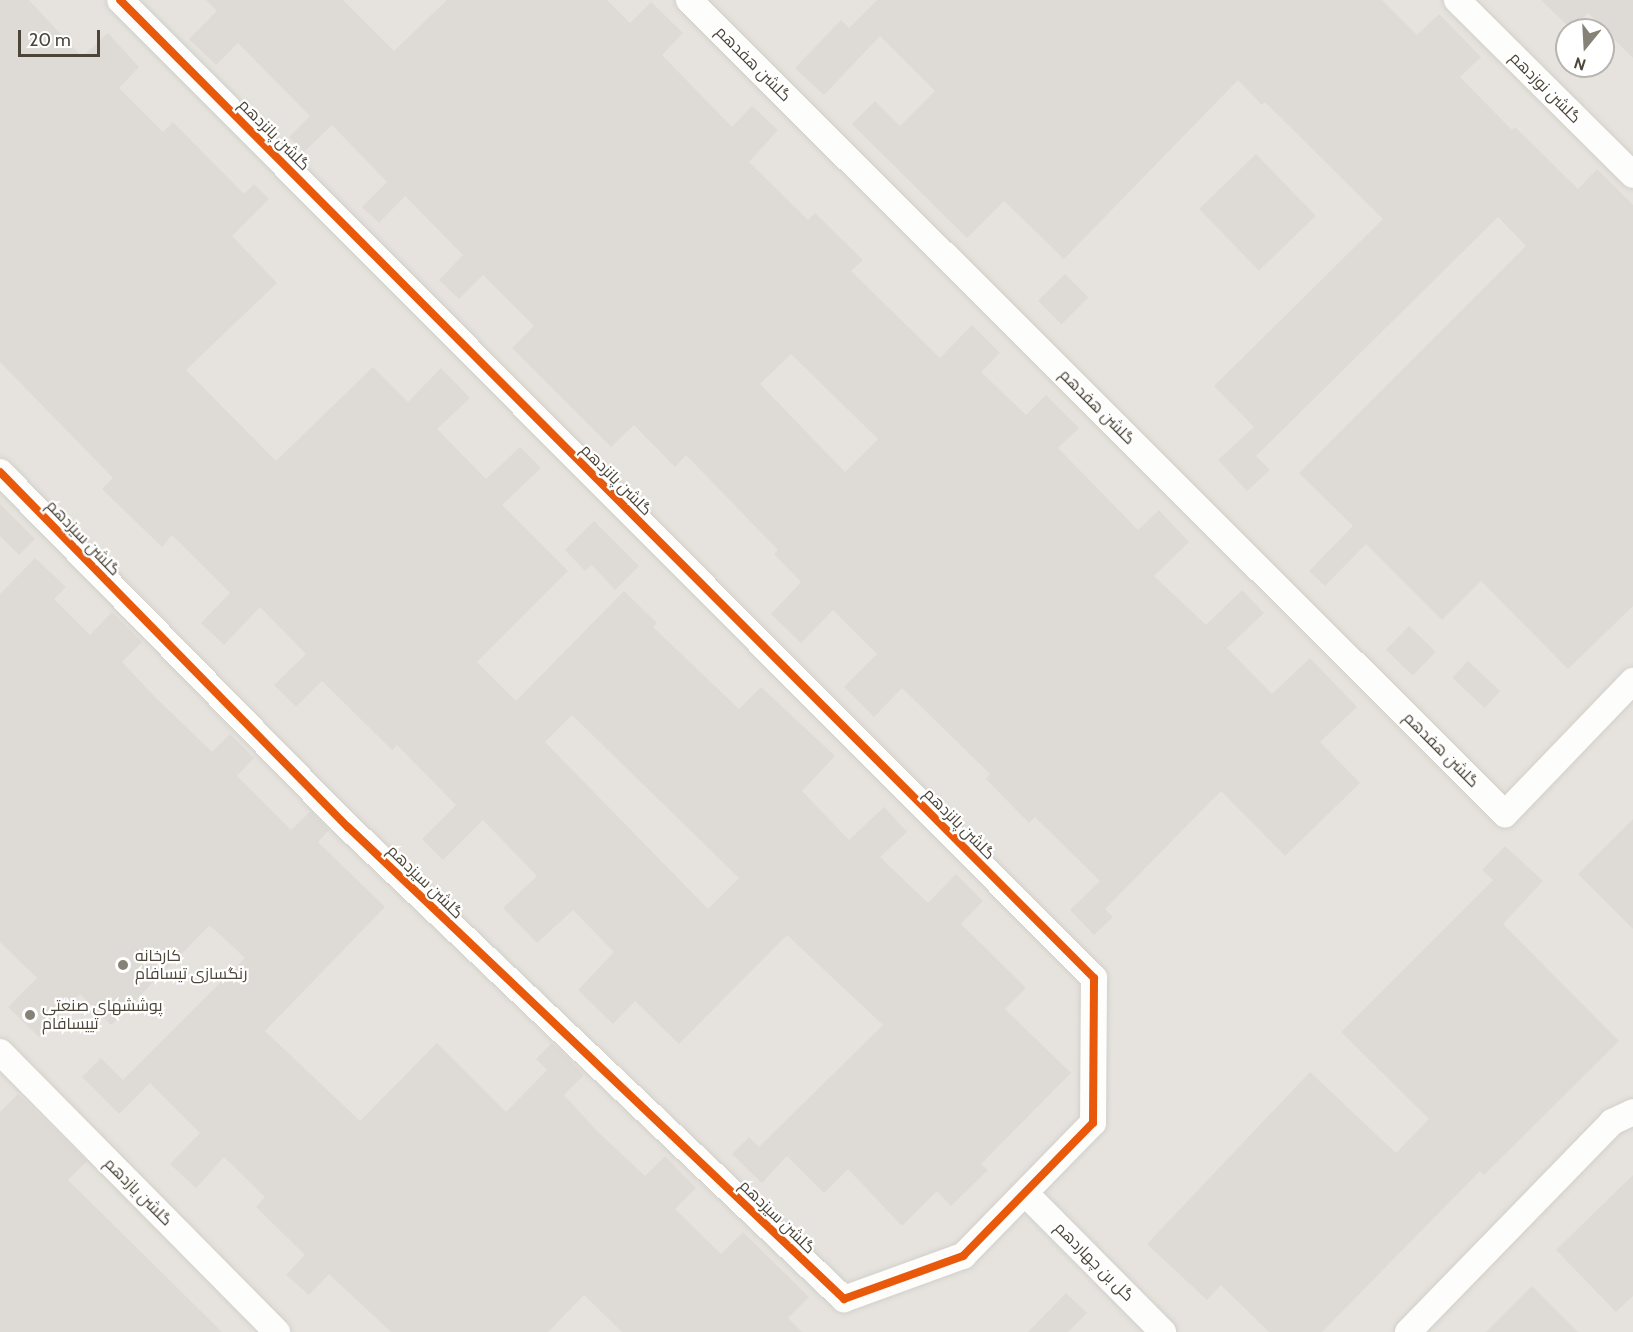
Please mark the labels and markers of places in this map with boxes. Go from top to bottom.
place label: کارخانه رنگسازی تیسافام [135,946,247,984]
marker: کارخانه رنگسازی تیسافام [116,958,130,972]
place label: پوششهای صنعتی تییسافام [42,996,163,1034]
marker: پوششهای صنعتی تییسافام [23,1008,37,1022]

